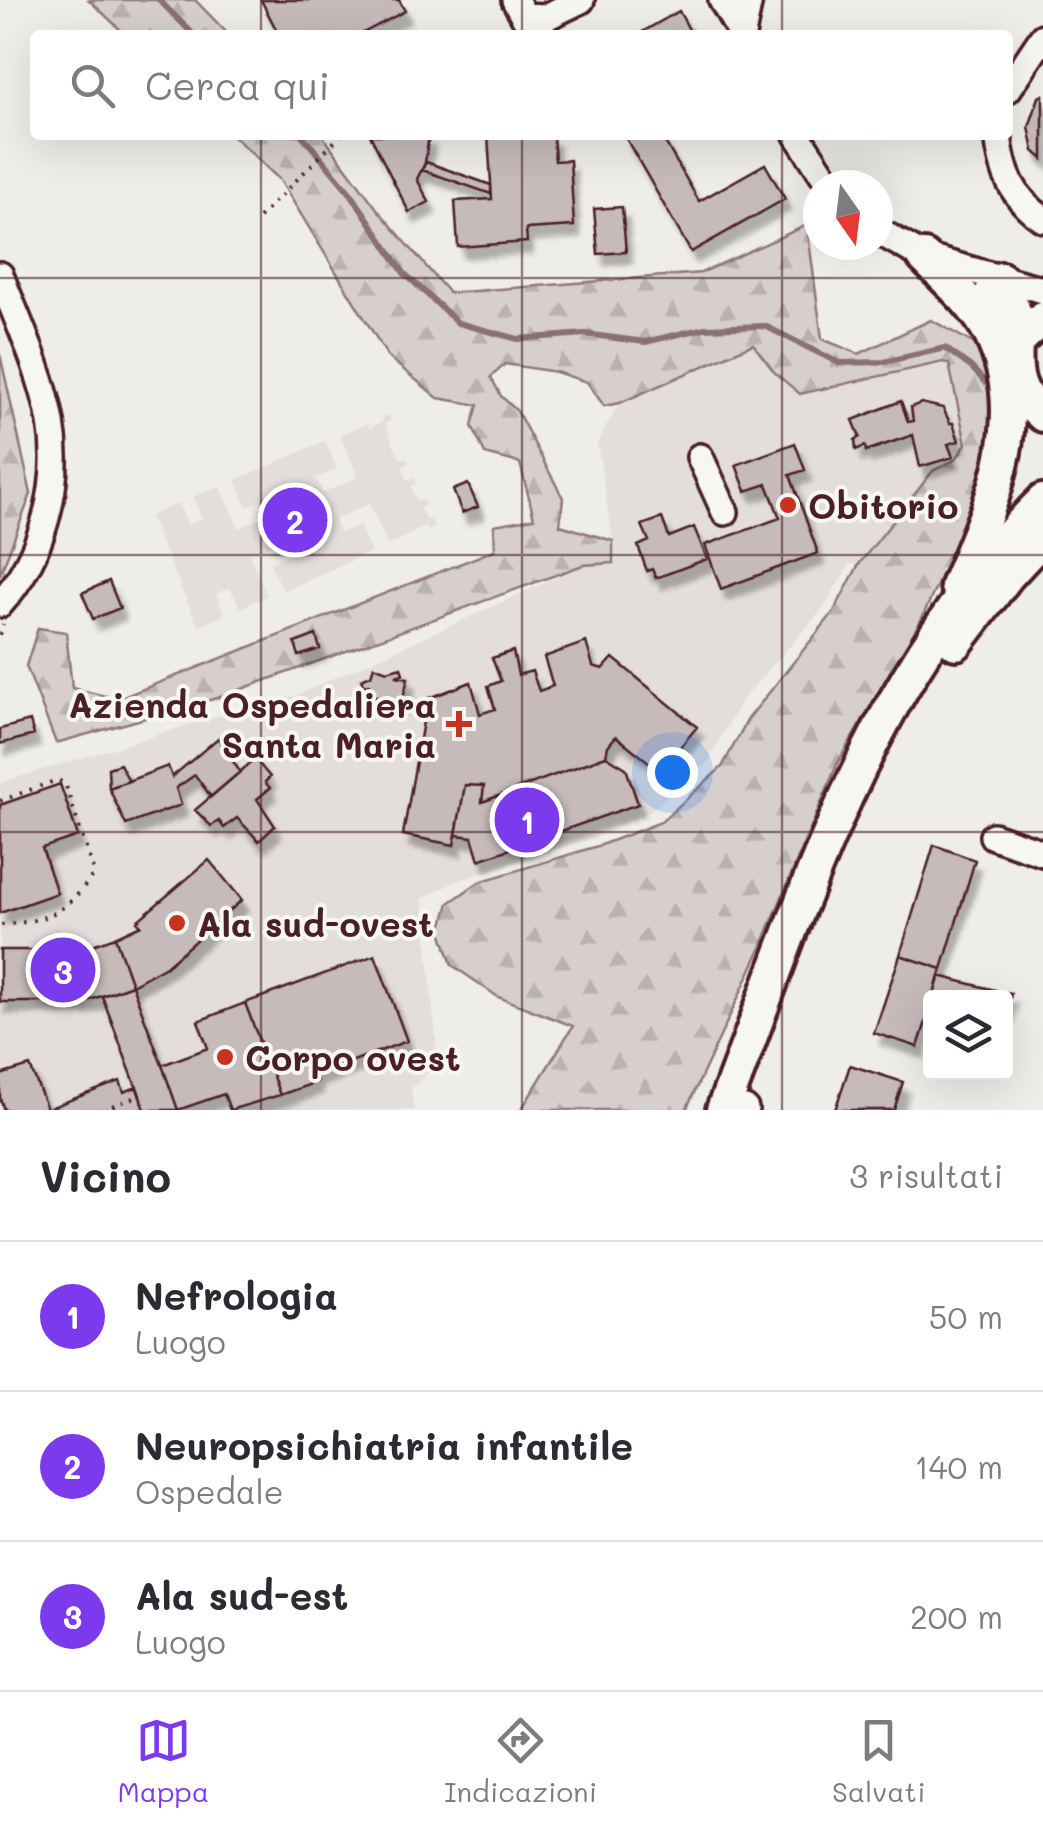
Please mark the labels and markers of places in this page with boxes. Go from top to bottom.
pin: 2 [262,482,328,558]
place label: Obitorio [808,482,959,528]
marker: Obitorio [777,494,799,516]
place label: Azienda Ospedaliera Santa Maria [68,681,436,767]
marker: Azienda Ospedaliera Santa Maria [446,711,472,737]
pin: 1 [494,782,560,858]
place label: Ala sud-ovest [197,900,434,946]
marker: Ala sud-ovest [166,912,188,934]
pin: 3 [30,932,96,1008]
place label: Corpo ovest [245,1034,461,1080]
marker: Corpo ovest [214,1046,236,1068]

